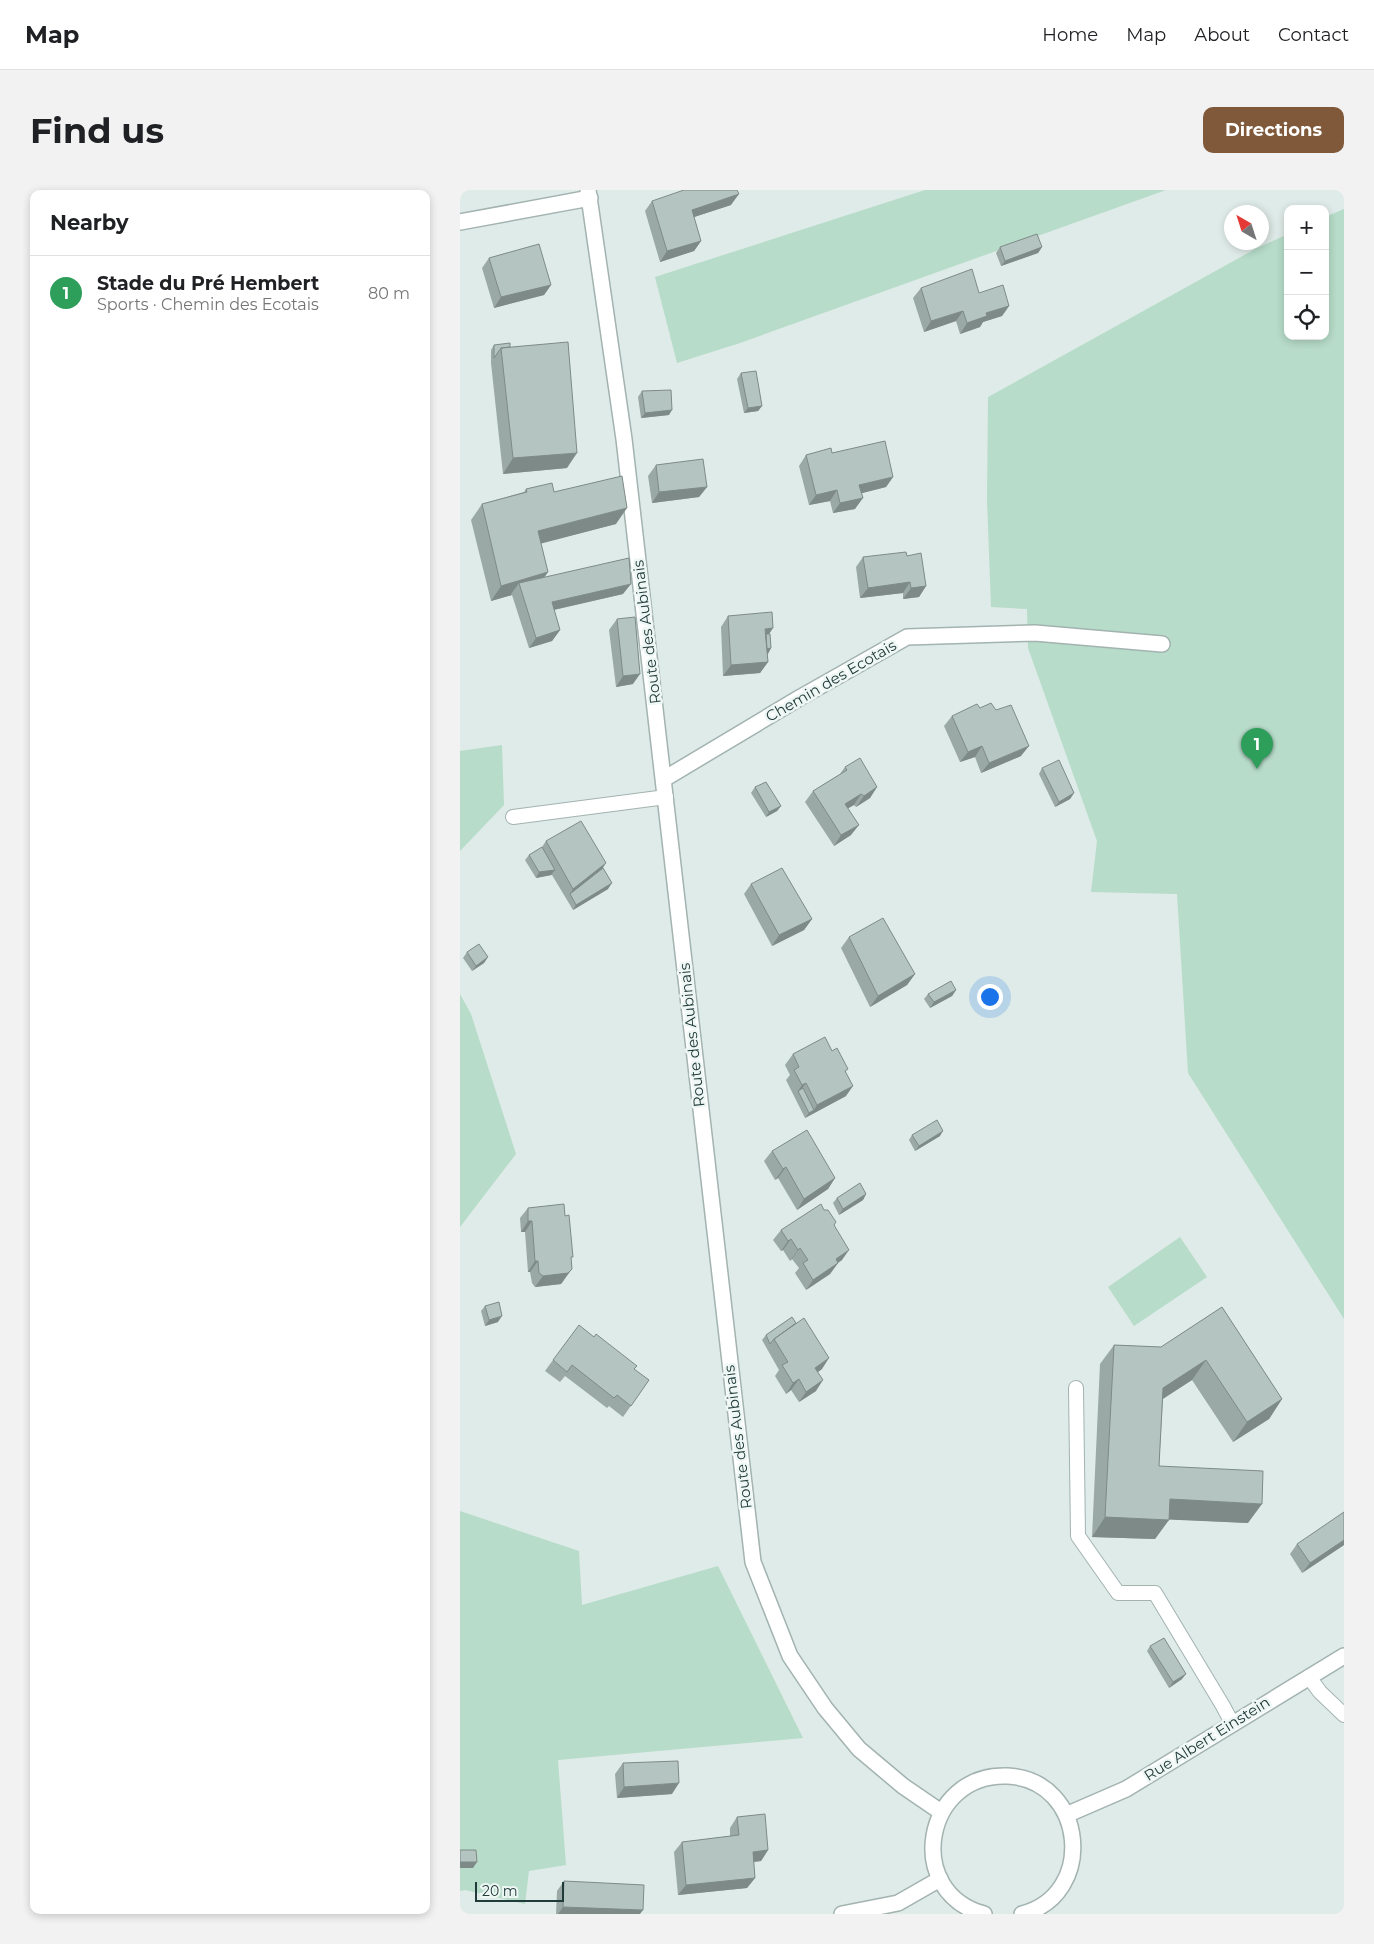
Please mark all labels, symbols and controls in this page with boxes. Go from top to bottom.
text: Map [25,20,79,49]
text: Home [1042,24,1098,46]
text: Map [1126,24,1166,46]
text: About [1194,24,1250,46]
text: Contact [1278,24,1349,46]
button: Directions [1203,107,1344,153]
text: Find us [30,109,164,152]
north arrow [1224,205,1269,250]
map controls [1284,205,1329,340]
button: + [1284,205,1329,250]
text: Nearby [50,210,129,235]
button: − [1284,250,1329,295]
text: Stade du Pré Hembert [97,272,319,295]
text: 1 [63,284,69,303]
text: 80 m [368,284,410,303]
text: Sports · Chemin des Ecotais [97,295,319,314]
button: locate [1284,295,1329,340]
street label: Route des Aubinais [628,559,665,705]
street label: Chemin des Ecotais [762,635,900,726]
pin: 1 [1241,728,1273,769]
street label: Route des Aubinais [674,962,709,1108]
your location [977,984,1003,1010]
street label: Route des Aubinais [719,1364,756,1510]
street label: Rue Albert Einstein [1140,1692,1273,1785]
scale bar [475,1879,564,1902]
text: 20 m [482,1882,518,1900]

